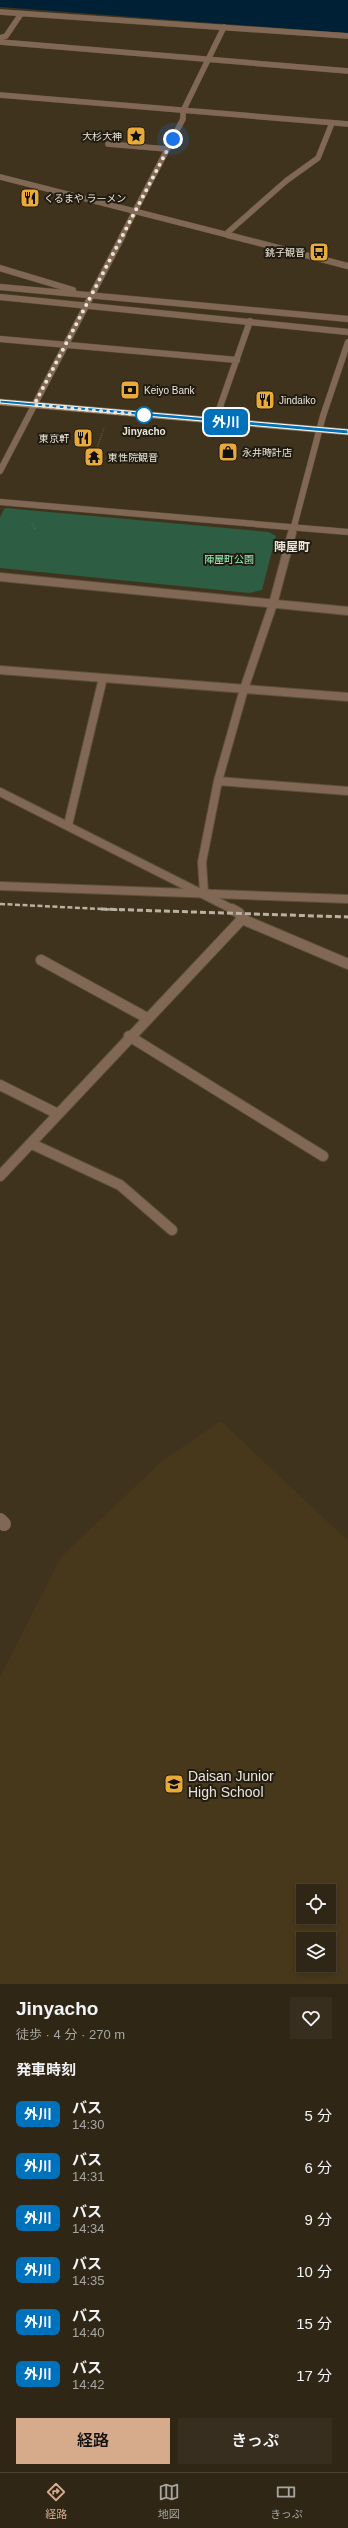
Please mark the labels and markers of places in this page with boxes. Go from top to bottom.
place icon: 大杉大神 [125,125,147,147]
place label: 大杉大神 [82,131,122,142]
restaurant icon: くるまや ラーメン [19,187,41,209]
place label: くるまや ラーメン [44,193,126,204]
bus stop icon: 銚子観音 [308,241,330,263]
place label: 銚子観音 [265,247,305,258]
bank icon: Keiyo Bank [119,379,141,401]
place label: Keiyo Bank [144,385,196,396]
restaurant icon: Jindaiko [254,389,276,411]
place label: Jindaiko [279,395,316,406]
marker: Jinyacho [135,406,153,424]
place label: Jinyacho [122,426,166,437]
restaurant icon: 東京軒 [72,427,94,449]
place label: 東京軒 [39,433,69,444]
shop icon: 永井時計店 [217,441,239,463]
temple icon: 東性院観音 [83,446,105,468]
place label: 永井時計店 [242,447,292,458]
place label: 東性院観音 [108,452,158,463]
place label: Daisan Junior High School [188,1768,274,1800]
school or university icon: Daisan Junior High School [163,1773,185,1795]

